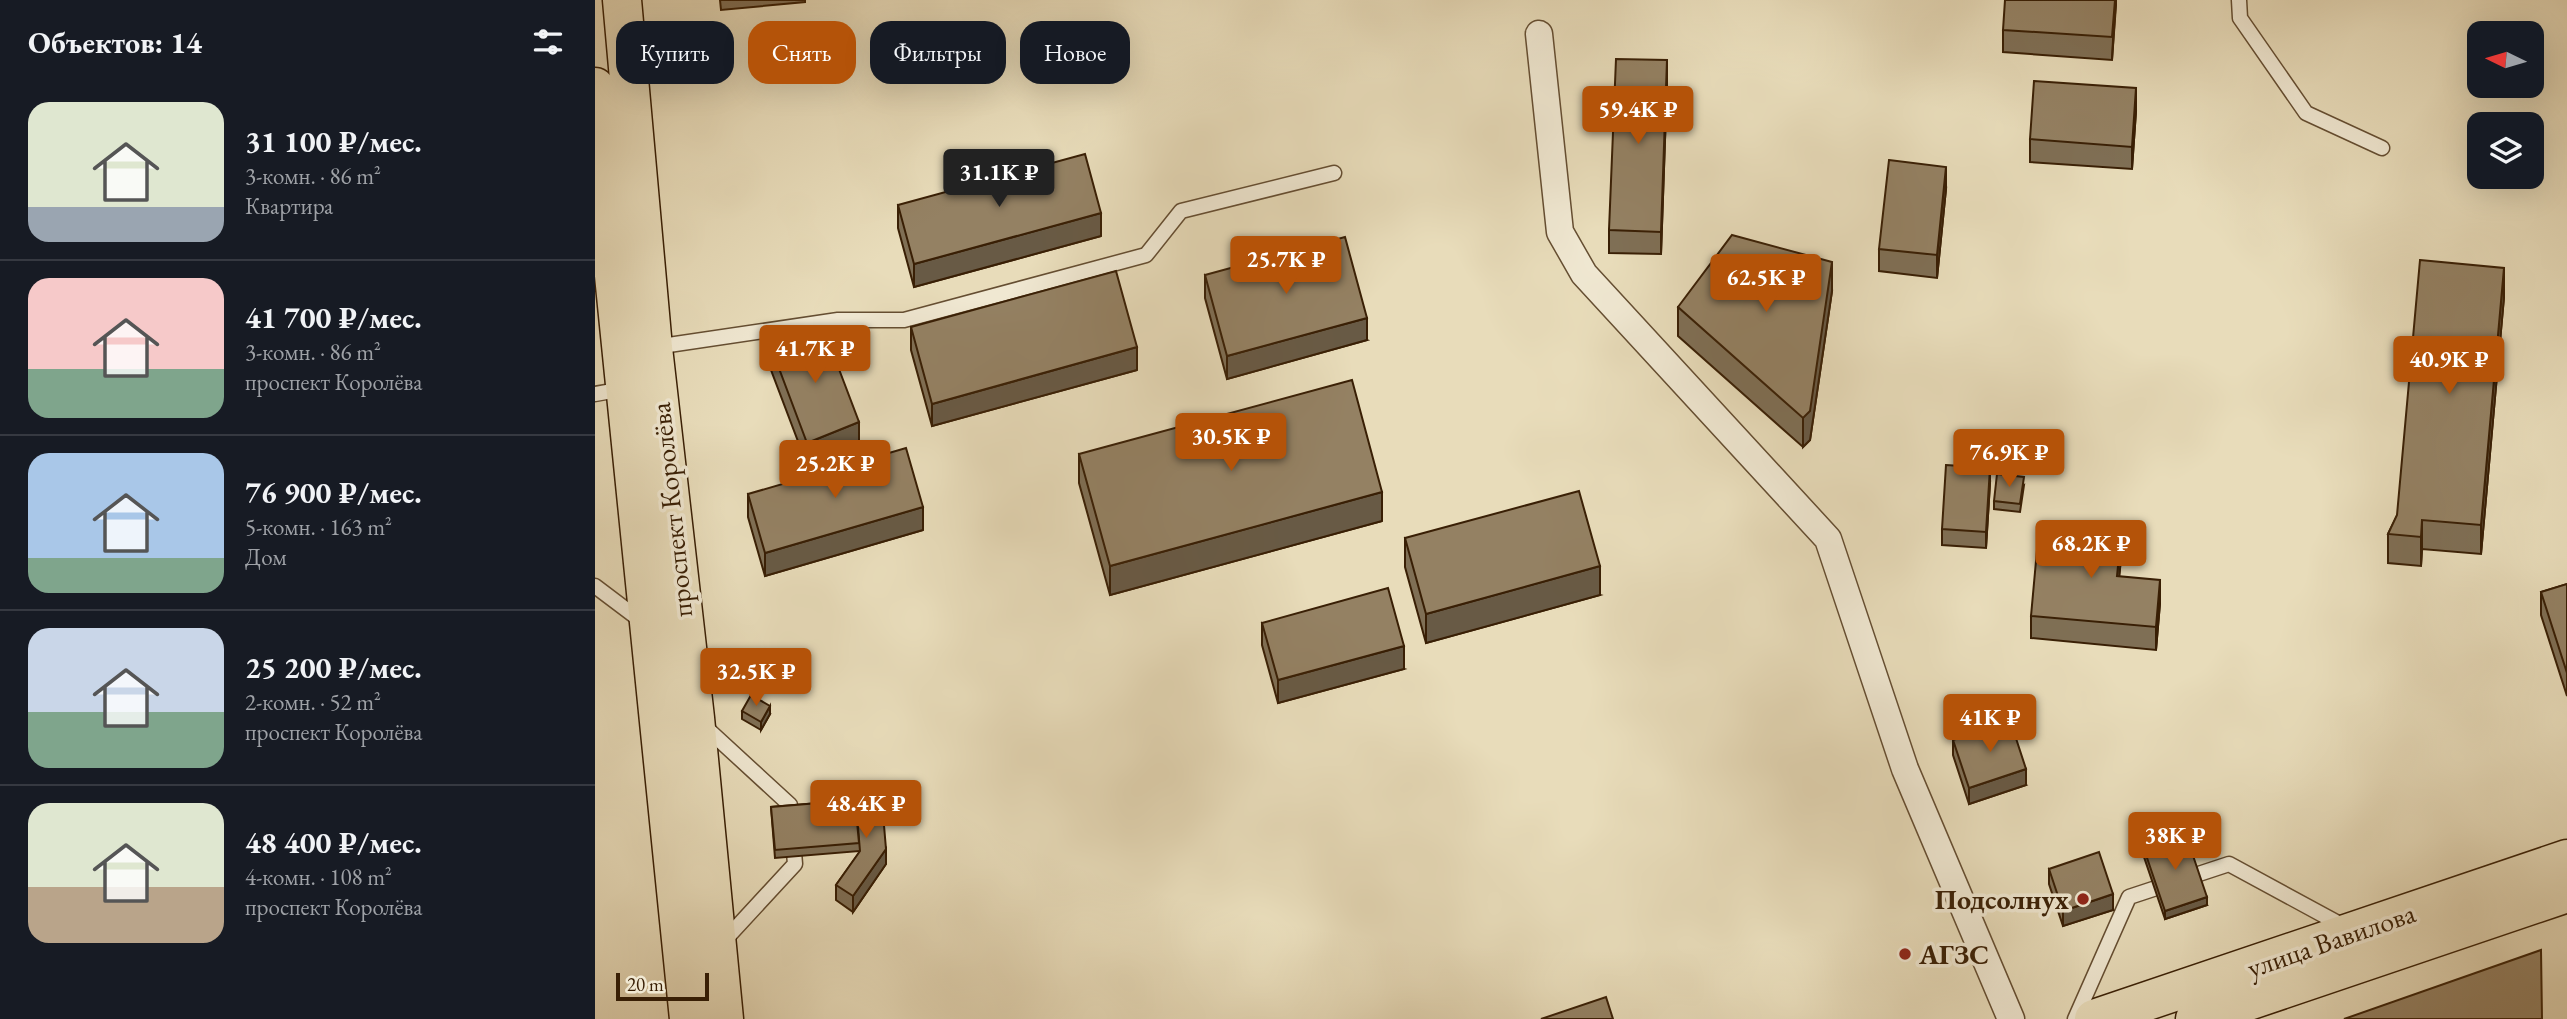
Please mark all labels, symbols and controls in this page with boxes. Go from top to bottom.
chip: Купить [616,21,734,84]
chip: Снять [748,21,856,84]
chip: Фильтры [870,21,1006,84]
chip: Новое [1020,21,1130,84]
north arrow [2467,21,2545,98]
map controls [2467,21,2544,189]
text: Объектов: 14 [28,23,202,62]
icon: filters [529,23,567,61]
pin: 59.4K ₽ [1573,86,1703,146]
text: 59.4K ₽ [1598,94,1678,124]
button: layers [2467,112,2544,189]
text: 31 100 ₽/мес. [245,122,422,161]
icon: home [84,130,168,214]
pin: 31.1K ₽ [934,150,1064,209]
text: 31.1K ₽ [959,157,1039,187]
text: 3-комн. · 86 m² [245,161,381,191]
text: Квартира [245,191,333,221]
pin: 25.7K ₽ [1221,236,1351,296]
text: 25.7K ₽ [1246,244,1326,274]
pin: 62.5K ₽ [1701,254,1831,314]
text: 62.5K ₽ [1726,262,1806,292]
text: 41 700 ₽/мес. [245,298,422,337]
icon: home [84,306,168,390]
pin: 41.7K ₽ [750,326,880,385]
text: 41.7K ₽ [775,333,855,363]
pin: 40.9K ₽ [2384,336,2514,396]
text: 3-комн. · 86 m² [245,337,381,367]
text: 40.9K ₽ [2409,344,2489,374]
text: проспект Королёва [245,367,422,397]
street label: проспект Королёва [642,400,700,619]
pin: 30.5K ₽ [1166,414,1296,473]
text: 30.5K ₽ [1191,421,1271,451]
pin: 76.9K ₽ [1944,430,2074,489]
text: 76.9K ₽ [1969,437,2049,467]
pin: 25.2K ₽ [770,440,900,500]
text: 25.2K ₽ [795,448,875,478]
text: 76 900 ₽/мес. [245,473,422,512]
icon: home [84,481,168,565]
text: 5-комн. · 163 m² [245,512,392,542]
pin: 68.2K ₽ [2026,520,2156,580]
text: 68.2K ₽ [2051,528,2131,558]
text: Дом [245,542,287,572]
text: 25 200 ₽/мес. [245,648,422,687]
pin: 32.5K ₽ [691,648,821,708]
icon: home [84,656,168,740]
text: 32.5K ₽ [716,656,796,686]
text: 2-комн. · 52 m² [245,687,381,717]
pin: 41K ₽ [1941,694,2039,754]
text: 41K ₽ [1959,702,2021,732]
text: проспект Королёва [245,717,422,747]
pin: 48.4K ₽ [801,780,931,840]
text: 48.4K ₽ [826,788,906,818]
pin: 38K ₽ [2126,812,2224,872]
text: 38K ₽ [2144,820,2206,850]
text: 48 400 ₽/мес. [245,823,422,862]
icon: home [84,831,168,915]
text: 4-комн. · 108 m² [245,862,392,892]
place label: Подсолнух [1935,881,2069,917]
marker: Подсолнух [2075,891,2091,907]
text: проспект Королёва [245,892,422,922]
street label: улица Вавилова [2242,894,2421,986]
place label: АГЗС [1918,936,1989,972]
marker: АГЗС [1897,946,1913,962]
scale bar [616,970,709,1002]
text: 20 m [627,972,664,997]

